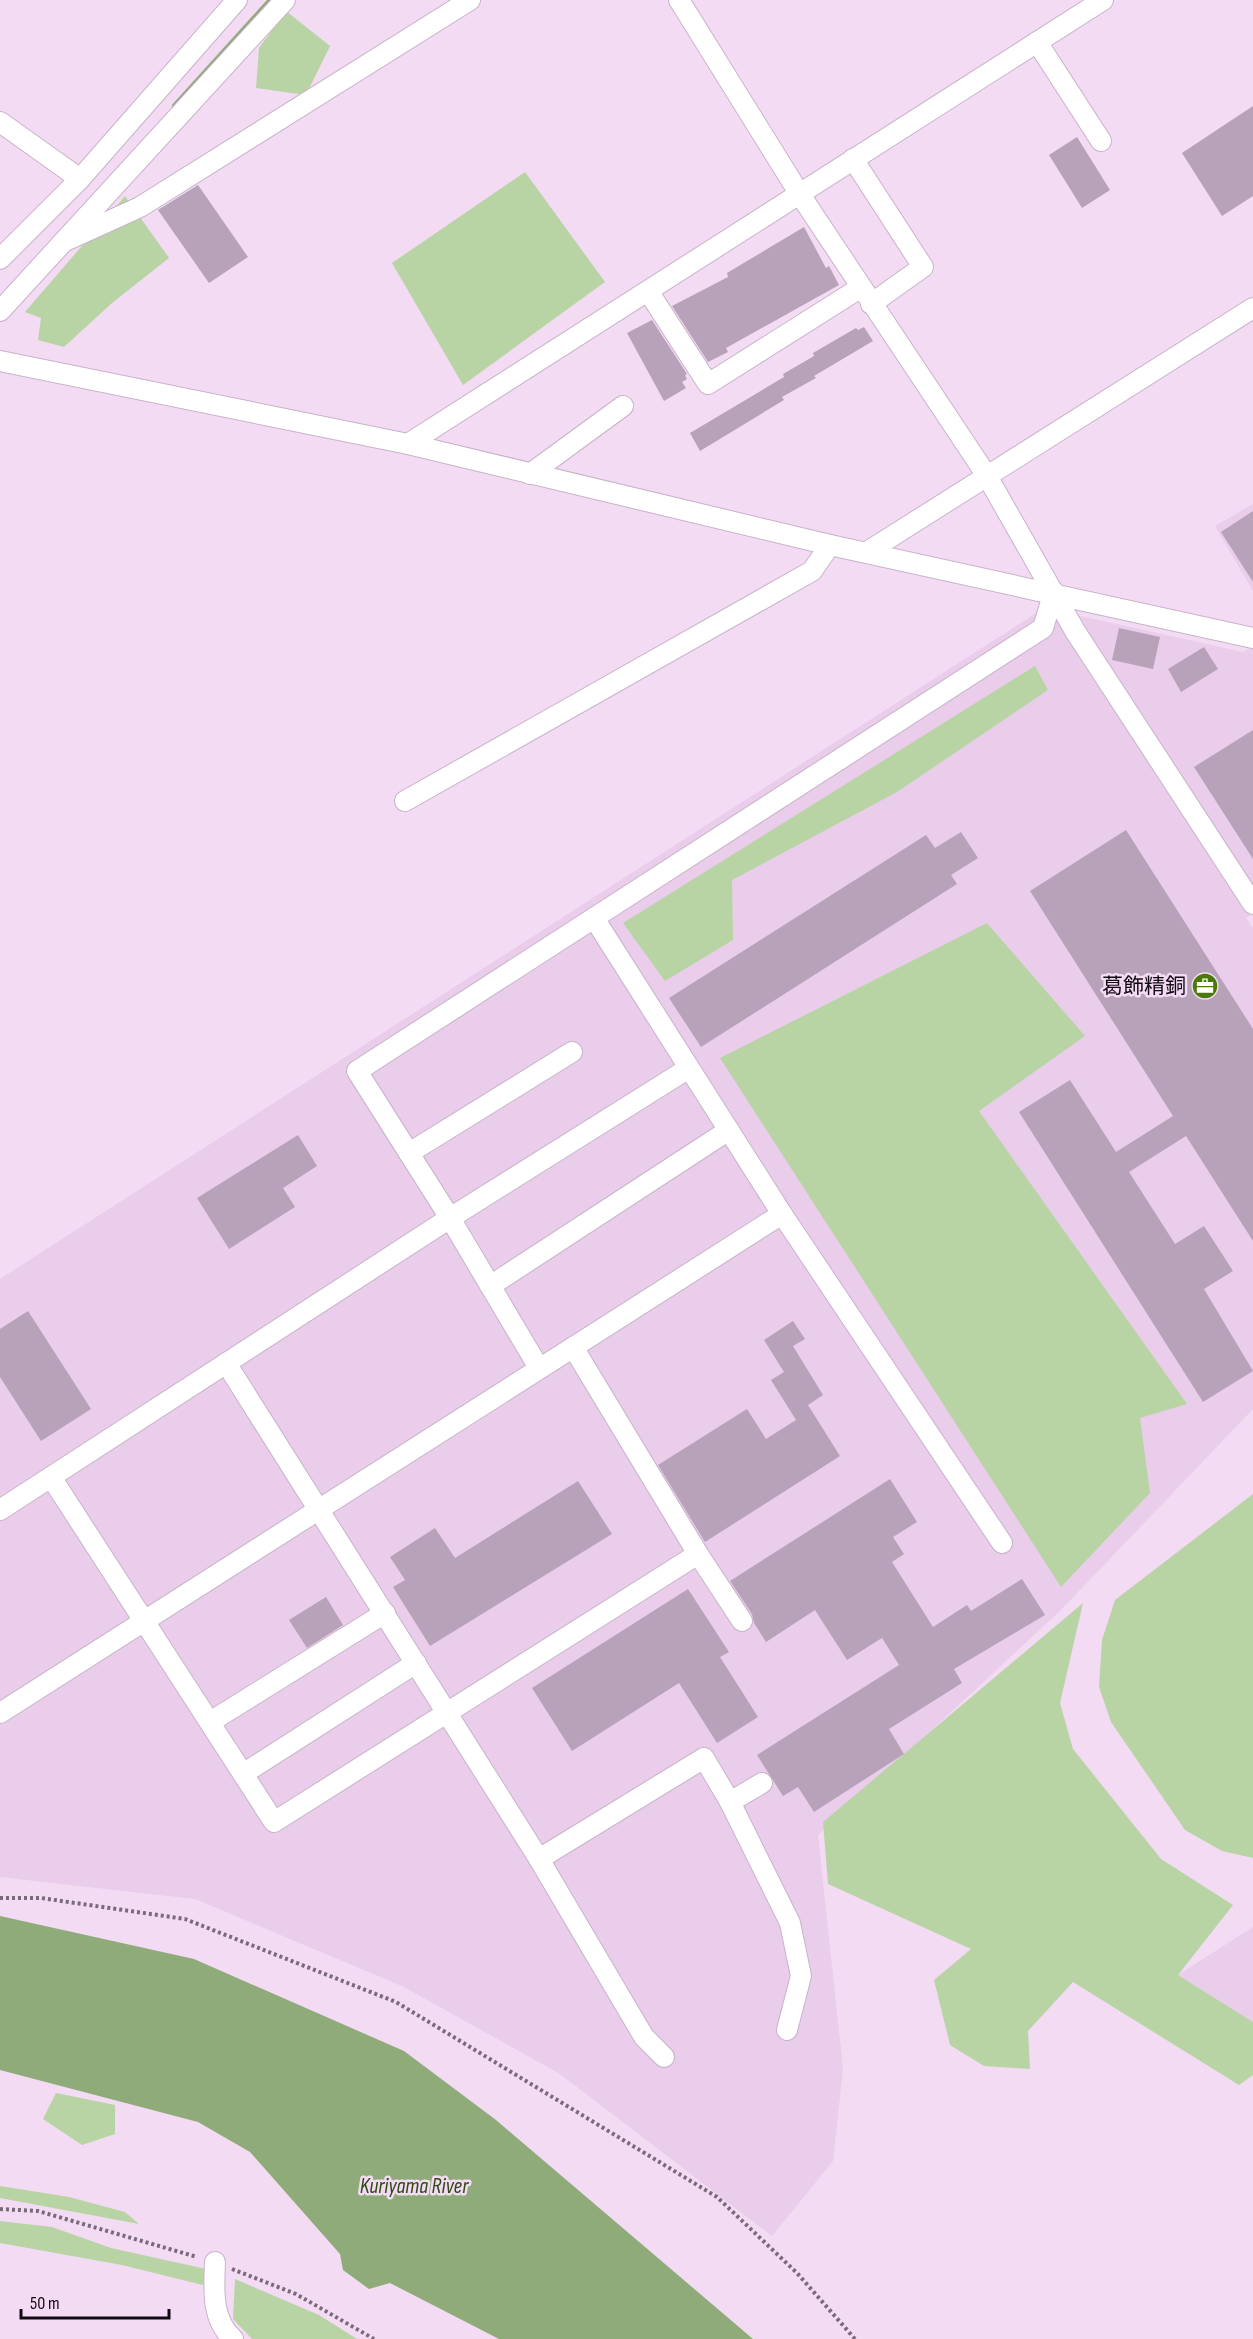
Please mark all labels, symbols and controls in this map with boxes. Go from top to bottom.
office icon: 葛飾精銅 [1190,971,1220,1001]
place label: 葛飾精銅 [1102,974,1186,999]
water label: Kuriyama River [360,2173,469,2200]
scale bar [21,2282,170,2320]
text: 50 m [30,2293,60,2314]

